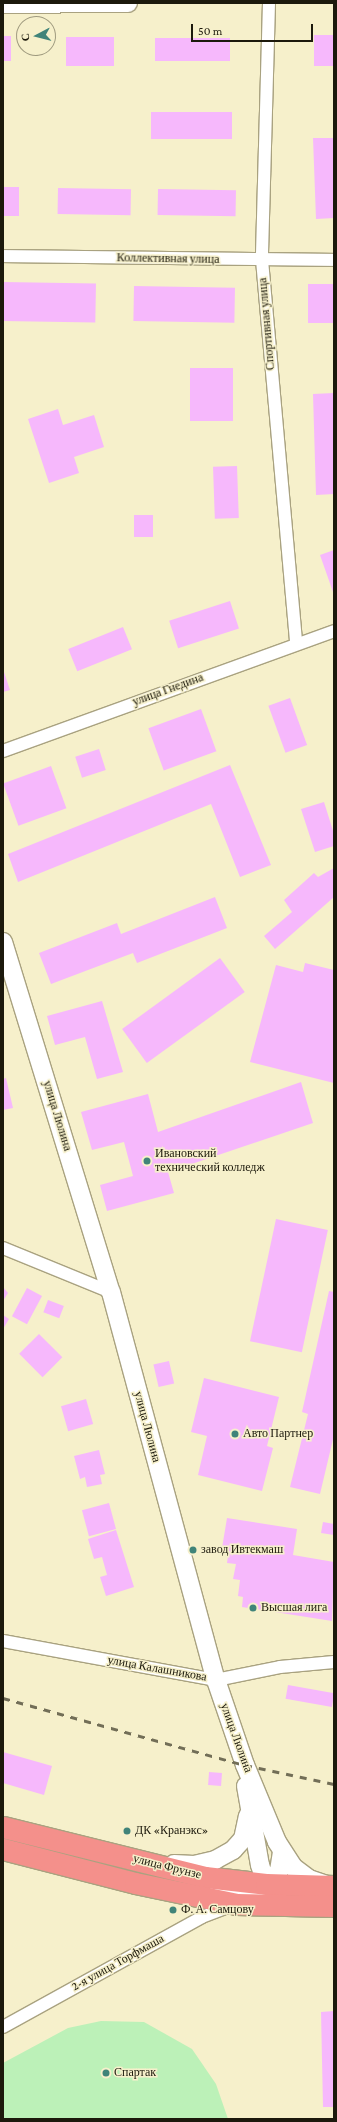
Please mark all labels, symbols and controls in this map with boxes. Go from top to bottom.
north arrow [16,16,56,56]
scale bar [193,16,315,42]
text: 50 m [198,24,222,38]
text: С [19,33,32,42]
street label: Коллективная улица [117,251,219,267]
street label: Спортивная улица [256,277,278,371]
street label: улица Гнедина [131,671,205,709]
street label: улица Люлина [39,1079,75,1153]
place label: Ивановский технический колледж [155,1147,265,1175]
marker: Ивановский технический колледж [142,1156,152,1166]
street label: улица Люлина [131,1390,163,1464]
place label: Авто Партнер [243,1427,313,1441]
marker: Авто Партнер [230,1429,240,1439]
place label: завод Ивтекмаш [201,1543,283,1557]
marker: завод Ивтекмаш [188,1545,198,1555]
place label: Высшая лига [261,1601,327,1615]
marker: Высшая лига [248,1603,258,1613]
street label: улица Калашникова [106,1653,208,1685]
street label: улица Люлина [217,1701,255,1775]
place label: ДК «Кранэкс» [135,1824,208,1838]
marker: ДК «Кранэкс» [122,1826,132,1836]
street label: улица Фрунзе [131,1852,203,1882]
place label: Ф. А. Самцову [181,1903,254,1917]
marker: Ф. А. Самцову [168,1905,178,1915]
street label: 2-я улица Торфмаша [69,1932,167,1994]
place label: Спартак [114,2066,156,2080]
marker: Спартак [101,2068,111,2078]

